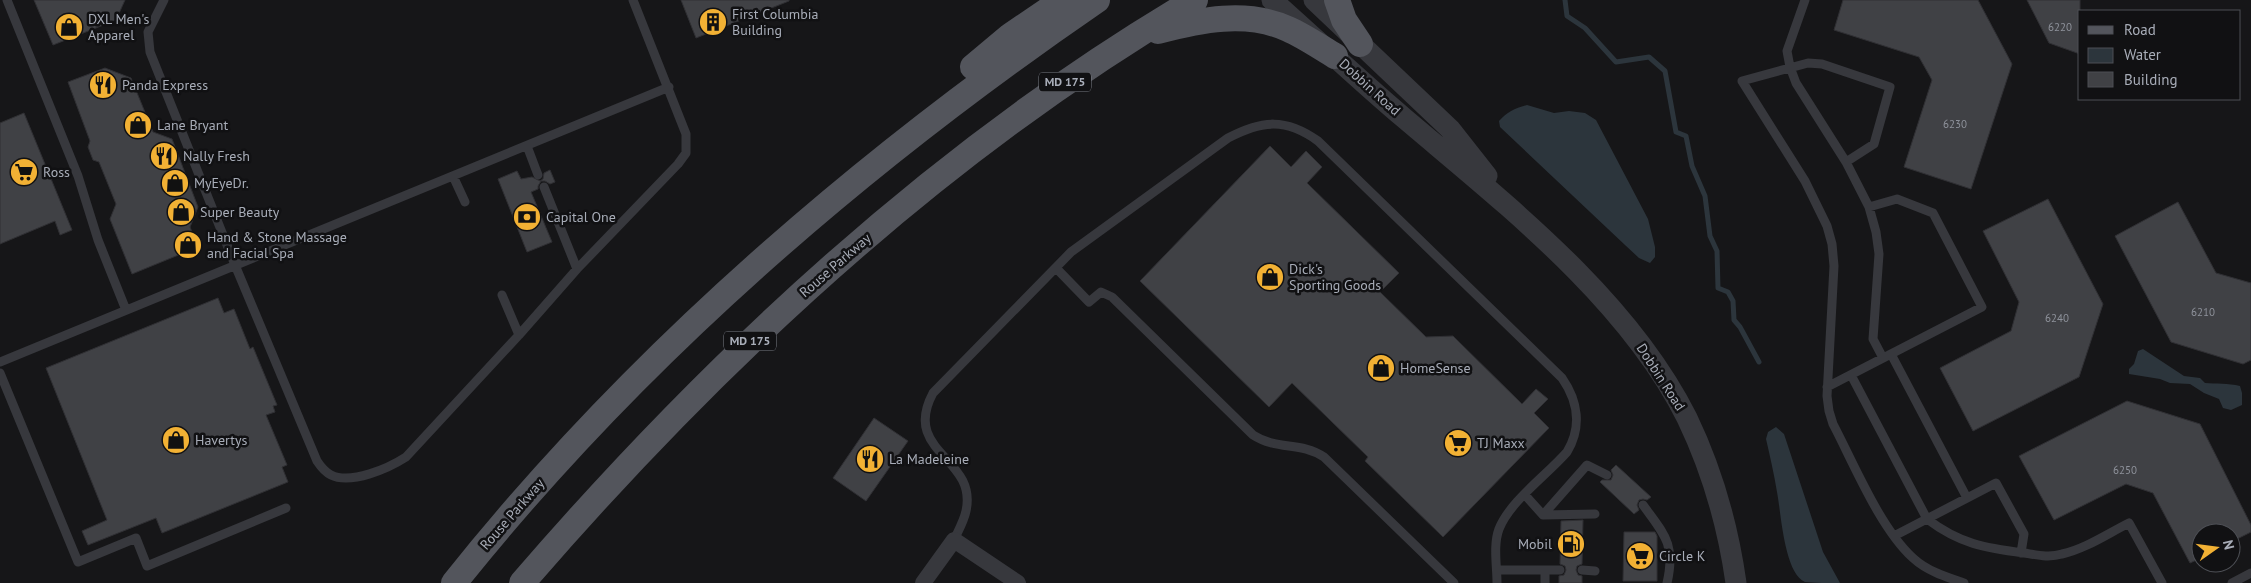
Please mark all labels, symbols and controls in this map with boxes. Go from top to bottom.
place label: First Columbia Building [732,5,818,39]
building icon: First Columbia Building [698,7,728,37]
place label: DXL Men's Apparel [88,10,150,44]
legend [2078,10,2241,100]
shop icon: DXL Men's Apparel [54,12,84,42]
house number: 6220 [2048,20,2072,34]
text: Road [2124,20,2156,39]
text: Water [2124,45,2161,64]
street label: Dobbin Road [1336,55,1404,119]
restaurant icon: Panda Express [88,70,118,100]
text: Building [2124,70,2178,89]
road number: MD 175 [1039,72,1091,91]
place label: Panda Express [122,76,208,94]
shop icon: Lane Bryant [123,110,153,140]
place label: Lane Bryant [157,116,228,134]
house number: 6230 [1943,117,1967,131]
restaurant icon: Nally Fresh [149,141,179,171]
place label: Nally Fresh [183,147,250,165]
supermarket icon: Ross [9,157,39,187]
place label: Ross [43,163,70,181]
shop icon: MyEyeDr. [160,168,190,198]
place label: MyEyeDr. [194,174,249,192]
shop icon: Super Beauty [166,197,196,227]
bank icon: Capital One [512,202,542,232]
place label: Super Beauty [200,203,280,221]
place label: Capital One [546,208,616,226]
place label: Hand & Stone Massage and Facial Spa [207,228,347,262]
street label: Rouse Parkway [796,229,875,301]
shop icon: Hand & Stone Massage and Facial Spa [173,230,203,260]
place label: Dick's Sporting Goods [1289,260,1381,294]
shop icon: Dick's Sporting Goods [1255,262,1285,292]
house number: 6210 [2191,305,2215,319]
house number: 6240 [2045,311,2069,325]
road number: MD 175 [724,332,776,351]
street label: Dobbin Road [1633,340,1689,414]
shop icon: HomeSense [1366,353,1396,383]
place label: HomeSense [1400,359,1471,377]
shop icon: Havertys [161,425,191,455]
supermarket icon: TJ Maxx [1443,428,1473,458]
place label: Havertys [195,431,248,449]
place label: TJ Maxx [1477,434,1525,452]
restaurant icon: La Madeleine [855,444,885,474]
place label: La Madeleine [889,450,969,468]
house number: 6250 [2113,463,2137,477]
street label: Rouse Parkway [476,474,548,553]
north arrow [2191,523,2241,573]
fuel station icon: Mobil [1556,529,1586,559]
place label: Mobil [1518,535,1552,553]
text: N [2219,538,2238,551]
supermarket icon: Circle K [1625,541,1655,571]
place label: Circle K [1659,547,1706,565]

